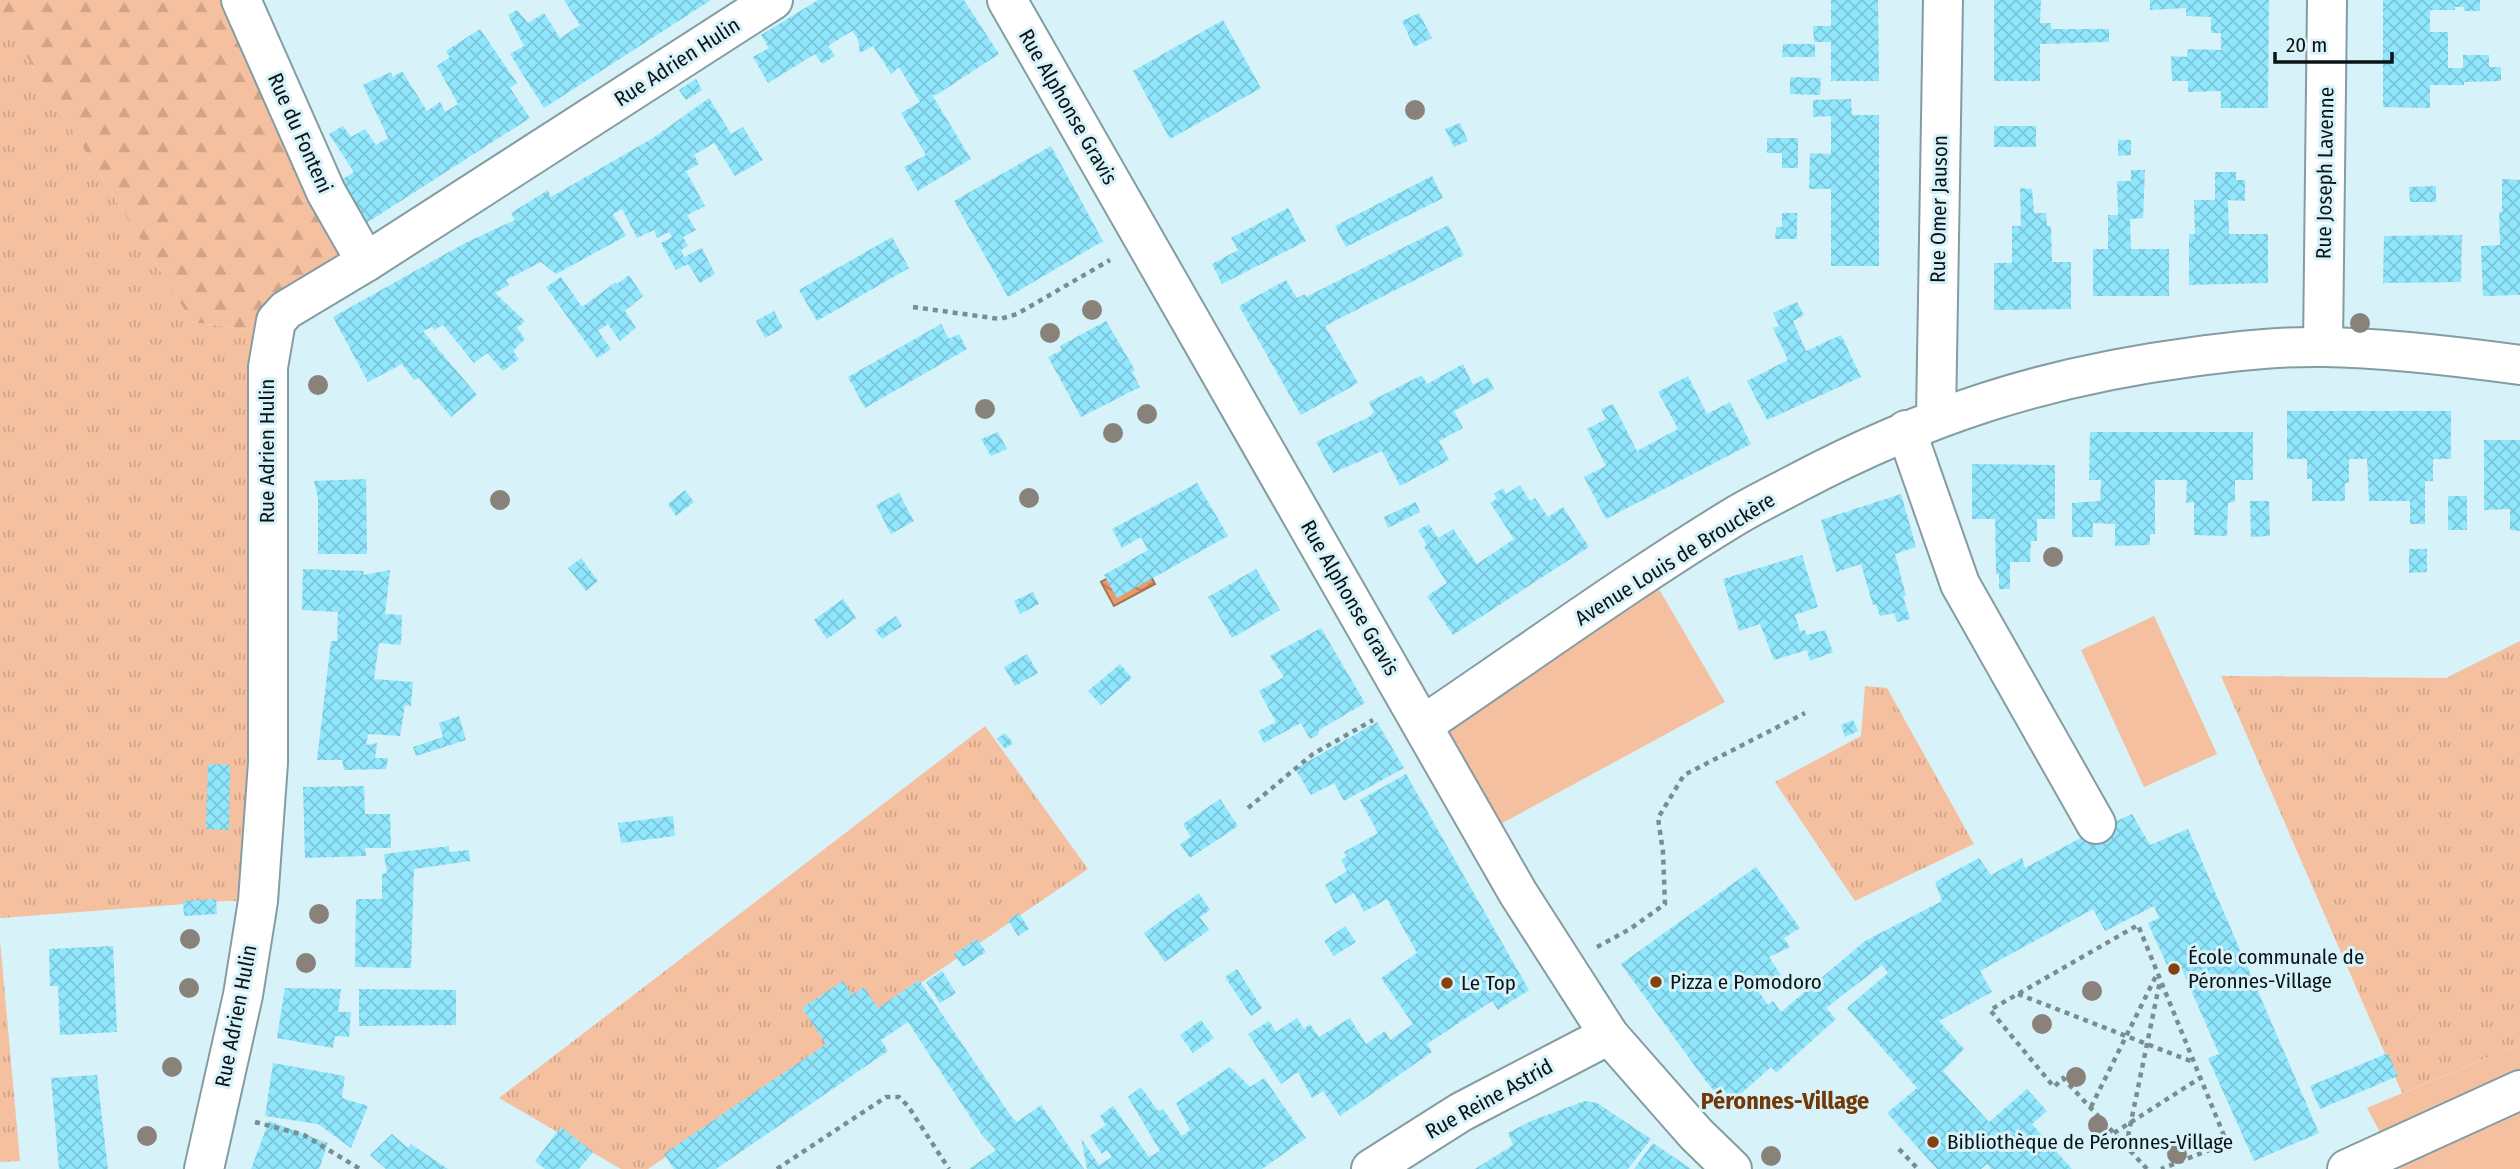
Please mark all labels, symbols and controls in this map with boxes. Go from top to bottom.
street label: Rue Adrien Hulin [609,12,745,112]
scale bar [2275,21,2392,65]
street label: Rue Alphonse Gravis [1013,25,1123,189]
text: 20 m [2286,32,2327,58]
street label: Rue du Fonteni [262,69,338,197]
street label: Rue Joseph Lavenne [2310,87,2340,259]
street label: Rue Omer Jauson [1925,135,1953,283]
street label: Rue Adrien Hulin [254,379,280,523]
street label: Avenue Louis de Brouckère [1570,487,1780,631]
street label: Rue Alphonse Gravis [1295,516,1405,680]
street label: Rue Adrien Hulin [209,943,263,1089]
place label: École communale de Péronnes-Village [2188,944,2364,994]
marker: École communale de Péronnes-Village [2166,961,2182,977]
place label: Pizza e Pomodoro [1670,969,1822,995]
place label: Le Top [1461,970,1516,996]
marker: Pizza e Pomodoro [1648,974,1664,990]
marker: Le Top [1439,975,1455,991]
street label: Rue Reine Astrid [1421,1053,1557,1145]
district label: Péronnes-Village [1701,1087,1869,1115]
place label: Bibliothèque de Péronnes-Village [1947,1129,2233,1155]
marker: Bibliothèque de Péronnes-Village [1925,1134,1941,1150]

